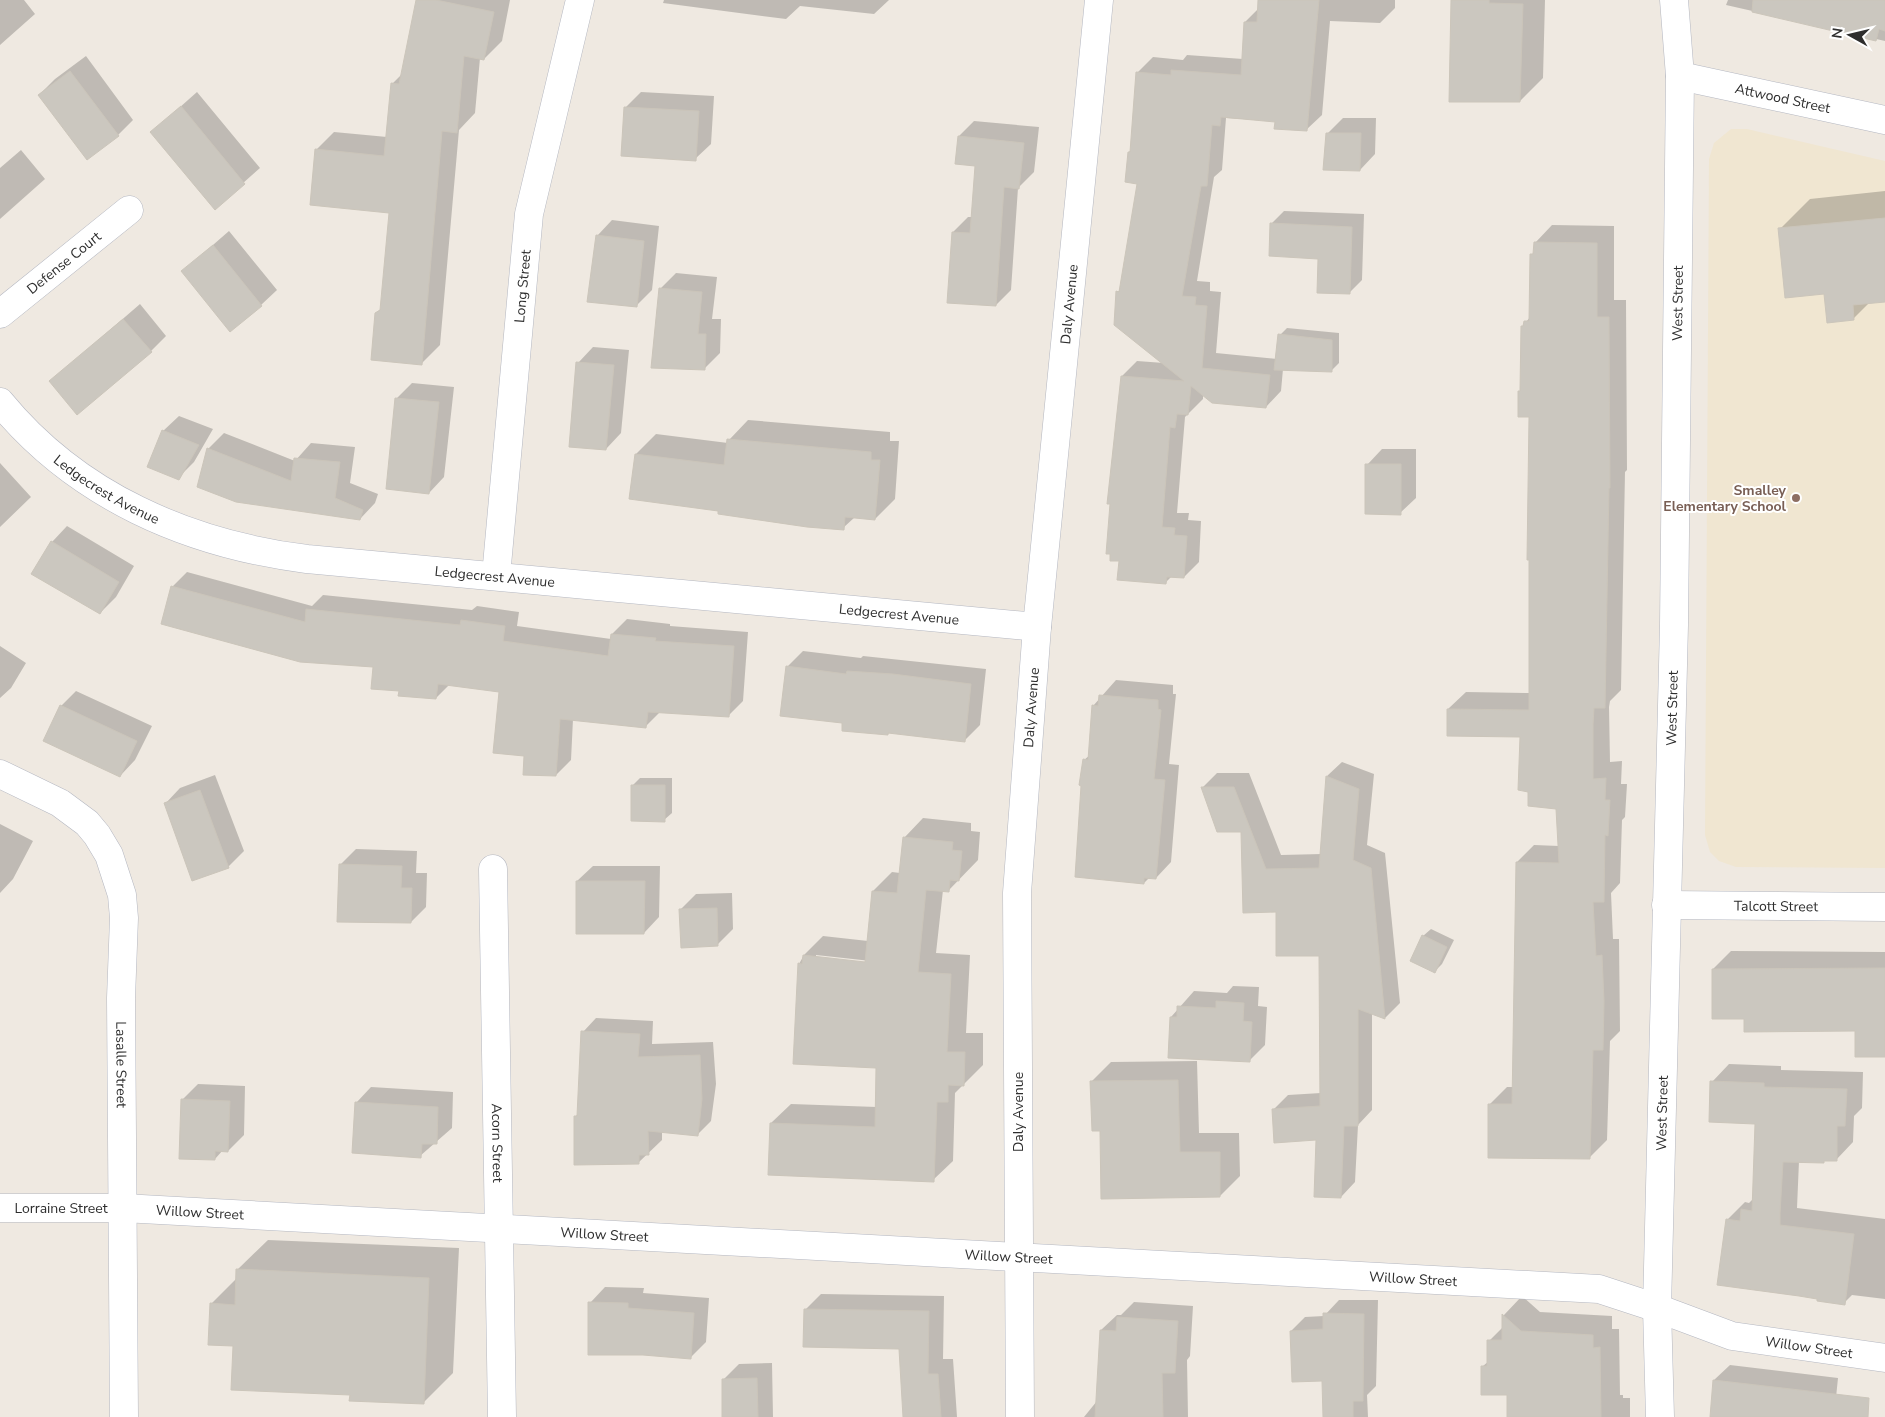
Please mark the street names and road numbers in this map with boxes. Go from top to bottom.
street label: Attwood Street [1733,79,1832,118]
street label: Defense Court [23,227,105,298]
street label: Long Street [510,249,535,324]
street label: Daly Avenue [1056,263,1082,345]
street label: West Street [1668,265,1687,341]
street label: Ledgecrest Avenue [50,450,162,528]
street label: Ledgecrest Avenue [434,561,556,592]
street label: Ledgecrest Avenue [838,599,960,629]
street label: Daly Avenue [1018,667,1043,748]
street label: West Street [1661,670,1682,746]
street label: Talcott Street [1734,896,1818,916]
street label: Lasalle Street [112,1021,131,1108]
street label: Daly Avenue [1009,1072,1028,1152]
street label: West Street [1651,1075,1672,1151]
street label: Acorn Street [487,1103,508,1183]
street label: Lorraine Street [14,1199,108,1218]
street label: Willow Street [155,1200,245,1224]
street label: Willow Street [560,1223,649,1246]
street label: Willow Street [964,1245,1053,1269]
street label: Willow Street [1368,1267,1458,1291]
street label: Willow Street [1764,1331,1854,1363]

